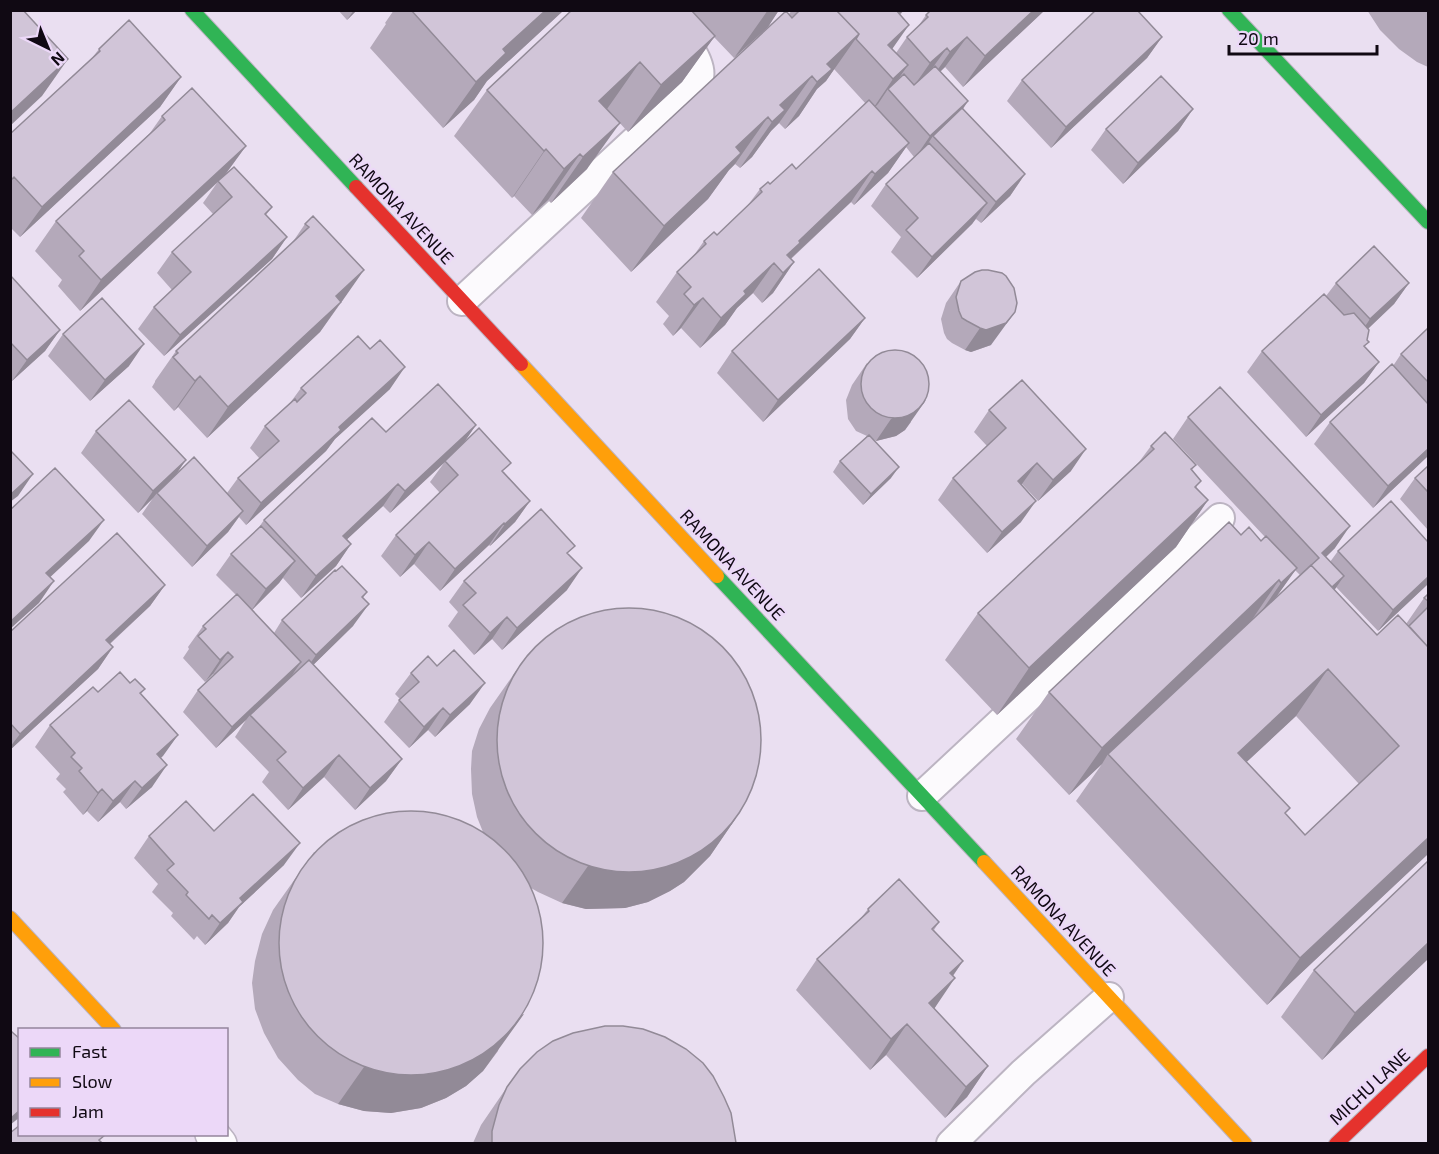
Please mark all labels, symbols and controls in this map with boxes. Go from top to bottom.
north arrow [18,18,78,78]
scale bar [1229,18,1378,56]
text: 20 m [1238,27,1279,49]
text: N [48,48,69,70]
street label: RAMONA AVENUE [345,148,459,268]
street label: RAMONA AVENUE [676,504,790,624]
street label: RAMONA AVENUE [1007,860,1121,980]
legend [18,1028,228,1136]
text: Fast [72,1040,107,1062]
street label: MICHU LANE [1325,1043,1414,1129]
text: Slow [72,1070,113,1092]
text: Jam [72,1100,104,1122]

